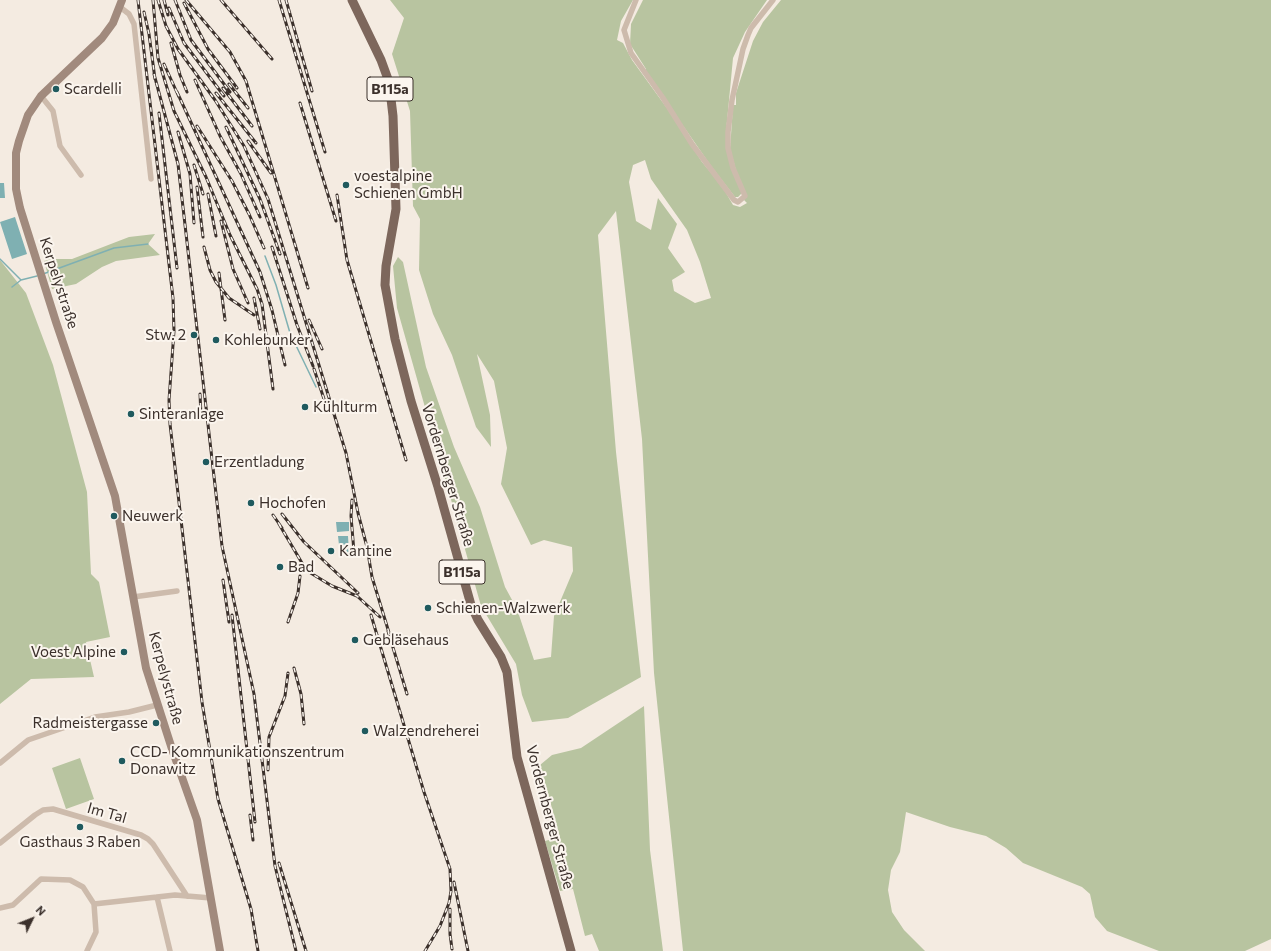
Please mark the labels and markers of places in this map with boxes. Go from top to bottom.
place label: Scardelli [64,80,122,98]
marker: Scardelli [51,84,61,94]
place label: voestalpine Schienen GmbH [354,167,463,202]
marker: voestalpine Schienen GmbH [341,180,351,190]
place label: Stw. 2 [145,326,186,344]
marker: Stw. 2 [189,330,199,340]
place label: Kohlebunker [224,331,310,349]
marker: Kohlebunker [211,335,221,345]
place label: Kühlturm [313,398,377,416]
marker: Kühlturm [300,402,310,412]
place label: Sinteranlage [139,405,224,423]
marker: Sinteranlage [126,409,136,419]
place label: Erzentladung [214,453,304,471]
marker: Erzentladung [201,457,211,467]
place label: Hochofen [259,494,326,512]
marker: Hochofen [246,498,256,508]
place label: Neuwerk [122,507,183,525]
marker: Neuwerk [109,511,119,521]
place label: Kantine [339,542,392,560]
marker: Kantine [326,546,336,556]
place label: Bad [288,558,314,576]
marker: Bad [275,562,285,572]
place label: Schienen-Walzwerk [436,599,571,617]
marker: Schienen-Walzwerk [423,603,433,613]
place label: Gebläsehaus [363,631,449,649]
marker: Gebläsehaus [350,635,360,645]
place label: Voest Alpine [31,643,116,661]
marker: Voest Alpine [119,647,129,657]
place label: Radmeistergasse [32,714,148,732]
marker: Radmeistergasse [151,718,161,728]
place label: Walzendreherei [373,722,479,740]
marker: Walzendreherei [360,726,370,736]
place label: CCD- Kommunikationszentrum Donawitz [130,743,344,778]
marker: CCD- Kommunikationszentrum Donawitz [117,756,127,766]
marker: Gasthaus 3 Raben [75,822,85,832]
place label: Gasthaus 3 Raben [20,833,140,851]

